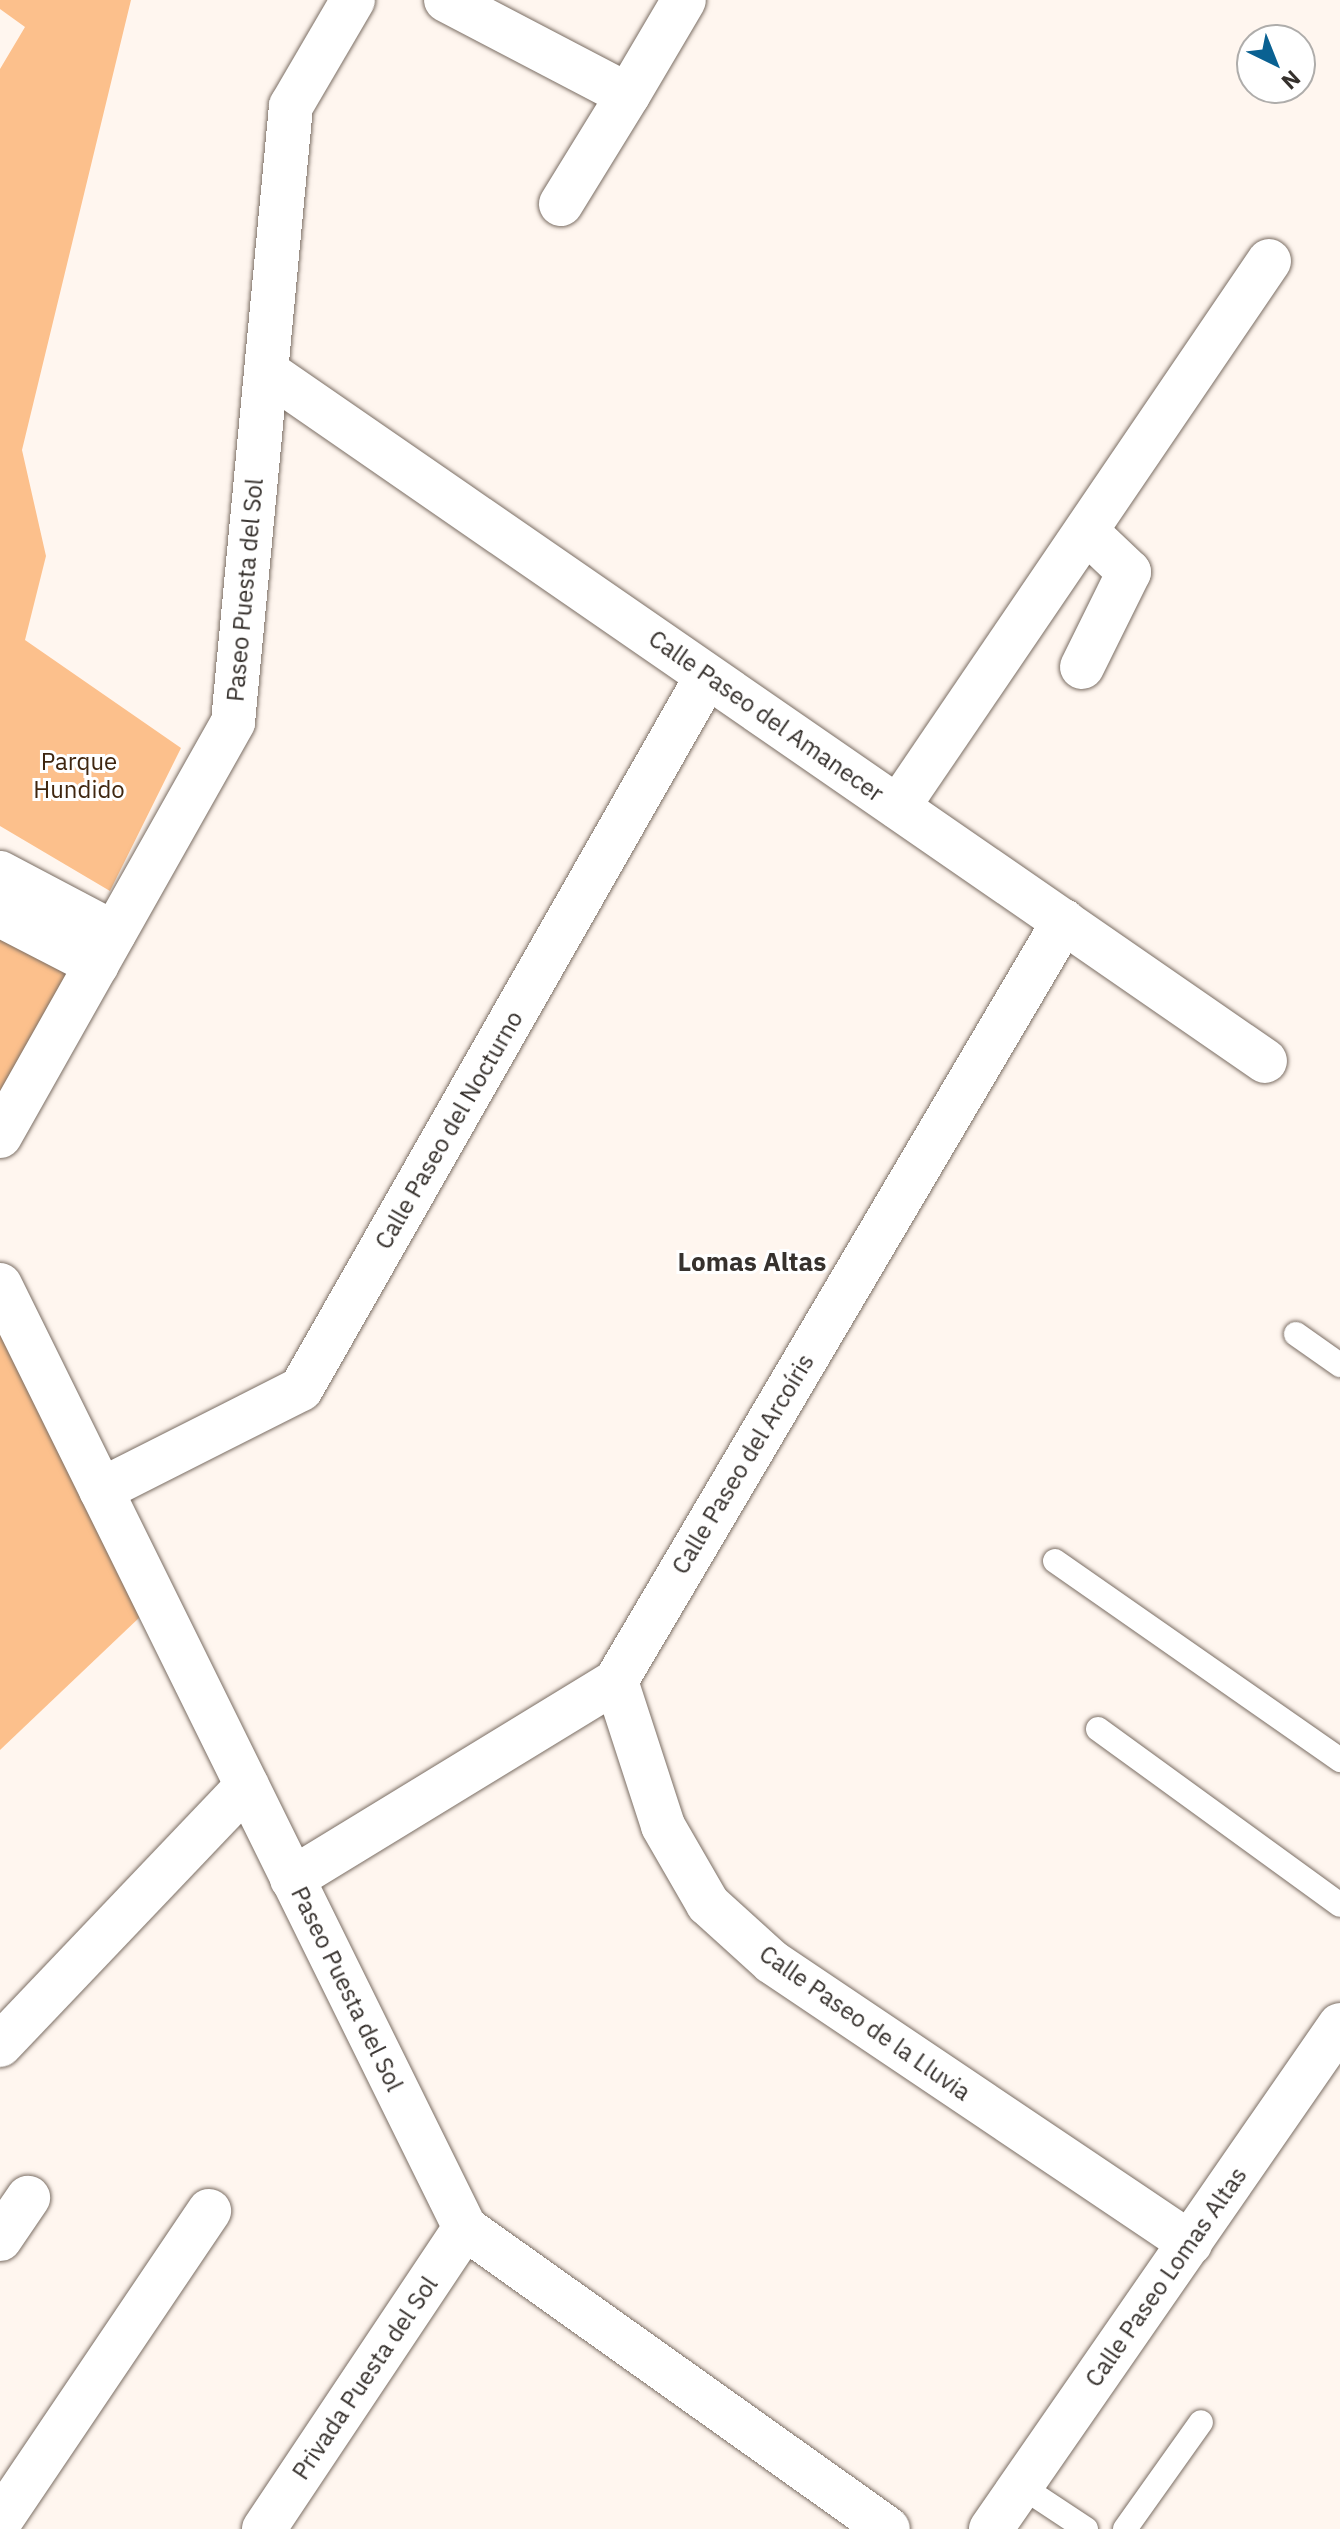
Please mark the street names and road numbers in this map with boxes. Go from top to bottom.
street label: Paseo Puesta del Sol [221,477,269,703]
street label: Calle Paseo del Amanecer [643,624,889,808]
street label: Calle Paseo del Nocturno [369,1006,529,1254]
street label: Calle Paseo del Arcoíris [666,1349,820,1579]
street label: Paseo Puesta del Sol [285,1882,409,2096]
street label: Calle Paseo de la Lluvia [754,1939,976,2107]
street label: Calle Paseo Lomas Altas [1079,2162,1253,2392]
street label: Privada Puesta del Sol [286,2271,444,2485]

